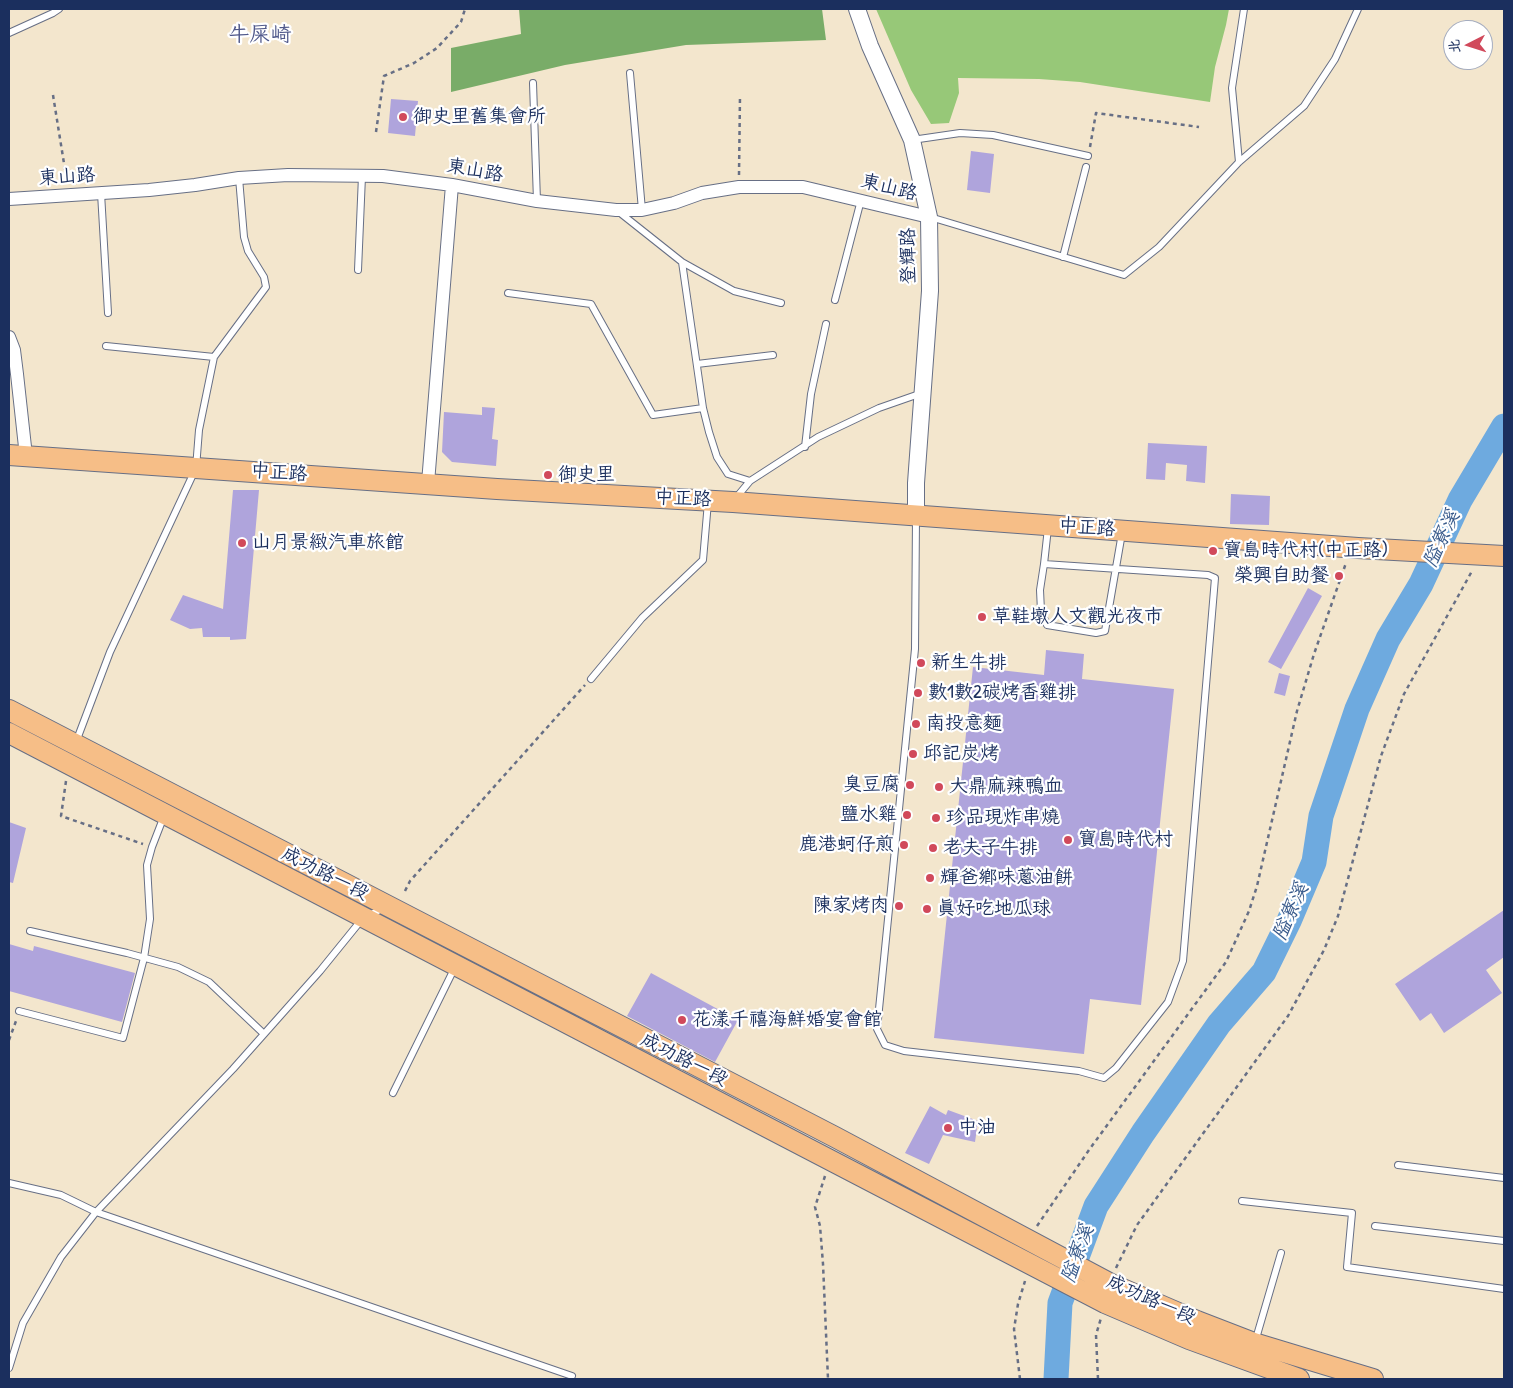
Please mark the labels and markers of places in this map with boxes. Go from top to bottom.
place label: 御史里舊集會所 [413,106,546,128]
marker: 御史里舊集會所 [397,111,409,123]
place label: 御史里 [558,464,615,486]
marker: 御史里 [542,469,554,481]
place label: 山月景緻汽車旅館 [252,532,404,554]
marker: 山月景緻汽車旅館 [236,537,248,549]
place label: 寶島時代村(中正路) [1223,540,1388,562]
marker: 寶島時代村(中正路) [1207,545,1219,557]
place label: 榮興自助餐 [1234,565,1329,587]
marker: 榮興自助餐 [1333,570,1345,582]
place label: 草鞋墩人文觀光夜市 [992,606,1163,628]
marker: 草鞋墩人文觀光夜市 [976,611,988,623]
place label: 新生牛排 [931,652,1007,674]
marker: 新生牛排 [915,657,927,669]
place label: 數1數2碳烤香雞排 [928,682,1077,704]
marker: 數1數2碳烤香雞排 [912,687,924,699]
place label: 南投意麵 [926,713,1002,735]
marker: 南投意麵 [910,718,922,730]
place label: 邱記炭烤 [923,743,999,765]
marker: 邱記炭烤 [907,748,919,760]
place label: 臭豆腐 [843,774,900,796]
place label: 大鼎麻辣鴨血 [949,776,1063,798]
marker: 臭豆腐 [904,779,916,791]
marker: 大鼎麻辣鴨血 [933,781,945,793]
place label: 鹽水雞 [840,804,897,826]
place label: 珍品現炸串燒 [946,807,1060,829]
marker: 鹽水雞 [901,809,913,821]
marker: 珍品現炸串燒 [930,812,942,824]
place label: 寶島時代村 [1078,829,1173,851]
place label: 鹿港蚵仔煎 [799,834,894,856]
marker: 寶島時代村 [1062,834,1074,846]
place label: 老夫子牛排 [943,837,1038,859]
marker: 鹿港蚵仔煎 [898,839,910,851]
marker: 老夫子牛排 [927,842,939,854]
place label: 輝爸鄉味蔥油餅 [940,867,1073,889]
marker: 輝爸鄉味蔥油餅 [924,872,936,884]
place label: 陳家烤肉 [813,895,889,917]
place label: 真好吃地瓜球 [937,898,1051,920]
marker: 陳家烤肉 [893,900,905,912]
marker: 真好吃地瓜球 [921,903,933,915]
place label: 花漾千禧海鮮婚宴會館 [692,1009,882,1031]
marker: 花漾千禧海鮮婚宴會館 [676,1014,688,1026]
place label: 中油 [958,1117,996,1139]
marker: 中油 [942,1122,954,1134]

